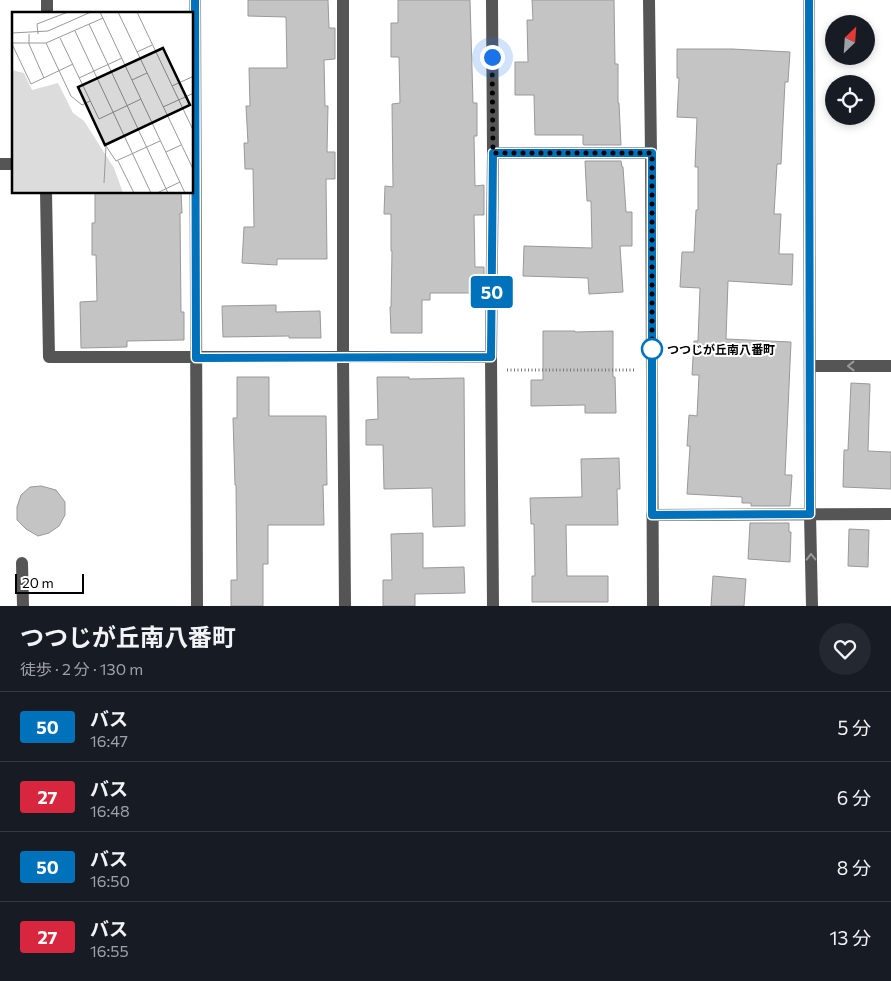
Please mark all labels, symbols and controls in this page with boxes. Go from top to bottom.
inset map [12,12,194,194]
north arrow [825,15,875,65]
map controls [825,15,875,125]
your location [480,45,505,70]
button: locate [825,75,875,125]
line badge: 50 [470,276,514,308]
text: 50 [481,281,503,303]
marker: つつじが丘南八番町 [641,338,663,360]
place label: つつじが丘南八番町 [667,342,775,356]
one-way arrow [846,361,854,371]
one-way arrow [806,553,816,561]
scale bar [15,571,84,594]
text: 20 m [22,574,54,591]
text: つつじが丘南八番町 [20,622,236,651]
button: heart [819,623,871,675]
text: 徒歩 · 2 分 · 130 m [20,659,143,678]
text: バス [90,707,128,730]
text: 50 [36,716,59,738]
text: 5 分 [837,716,871,739]
text: 16:47 [90,731,128,750]
text: バス [90,777,128,800]
text: 27 [37,786,58,808]
text: 6 分 [837,786,871,809]
text: 16:48 [90,801,130,820]
text: バス [90,847,128,870]
text: 50 [36,856,59,878]
text: 8 分 [837,856,871,879]
text: 16:50 [90,871,130,890]
text: バス [90,917,128,940]
text: 27 [37,926,58,948]
text: 13 分 [829,926,871,949]
text: 16:55 [90,941,129,960]

